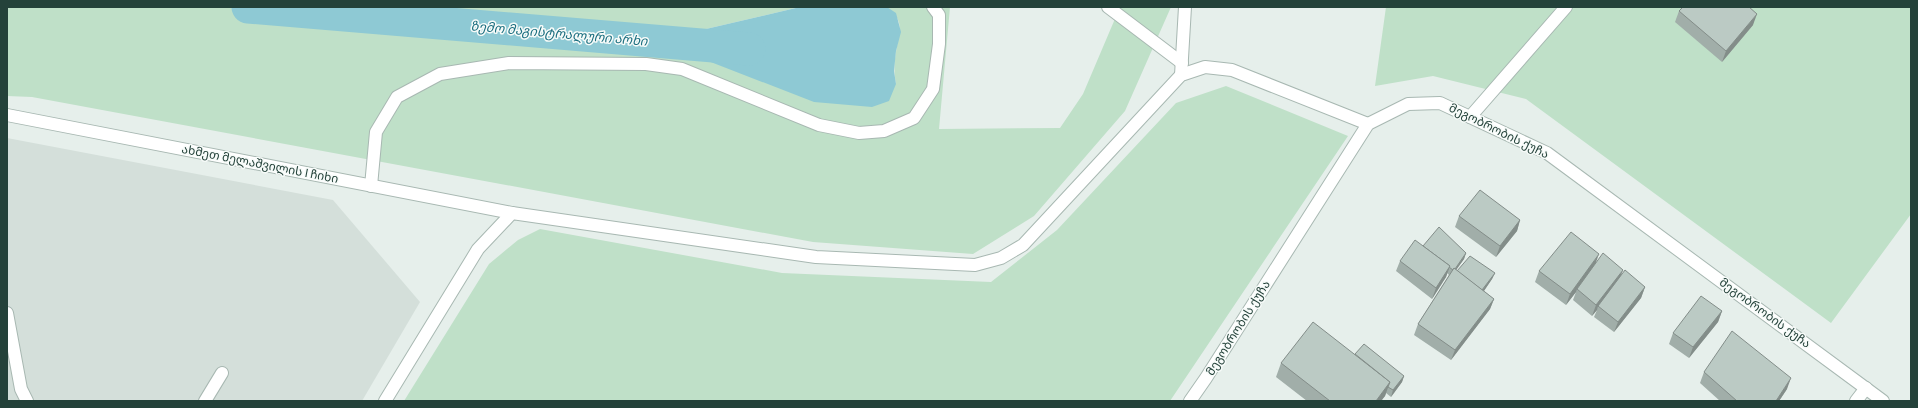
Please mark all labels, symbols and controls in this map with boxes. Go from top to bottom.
water label: ზემო მაგისტრალური არხი [470,17,649,50]
street label: მეგობრობის ქუჩა [1446,100,1552,162]
street label: ახმეთ მელაშვილის I ჩიხი [180,141,340,187]
street label: მეგობრობის ქუჩა [1716,274,1814,352]
street label: მეგობრობის ქუჩა [1202,277,1274,379]

